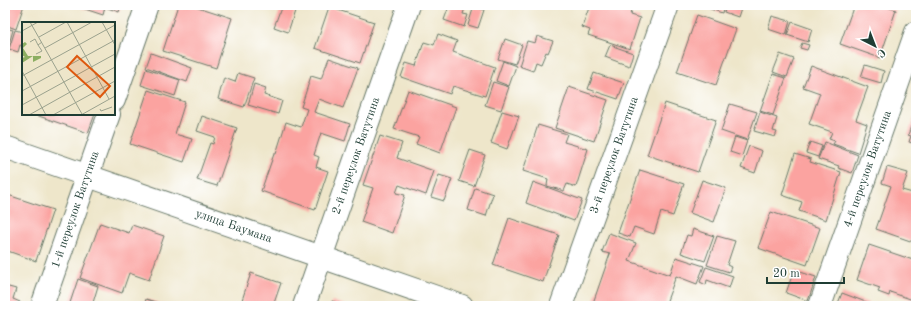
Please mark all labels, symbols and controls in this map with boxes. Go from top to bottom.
inset map [22,22,115,115]
north arrow [855,26,895,66]
text: С [874,46,887,59]
street label: 3-й переулок Ватутина [588,95,641,215]
street label: 2-й переулок Ватутина [330,96,382,216]
street label: 4-й переулок Ватутина [842,109,894,229]
street label: 1-й переулок Ватутина [50,150,102,270]
street label: улица Баумана [194,208,274,245]
scale bar [767,259,844,285]
text: 20 m [773,268,800,280]

